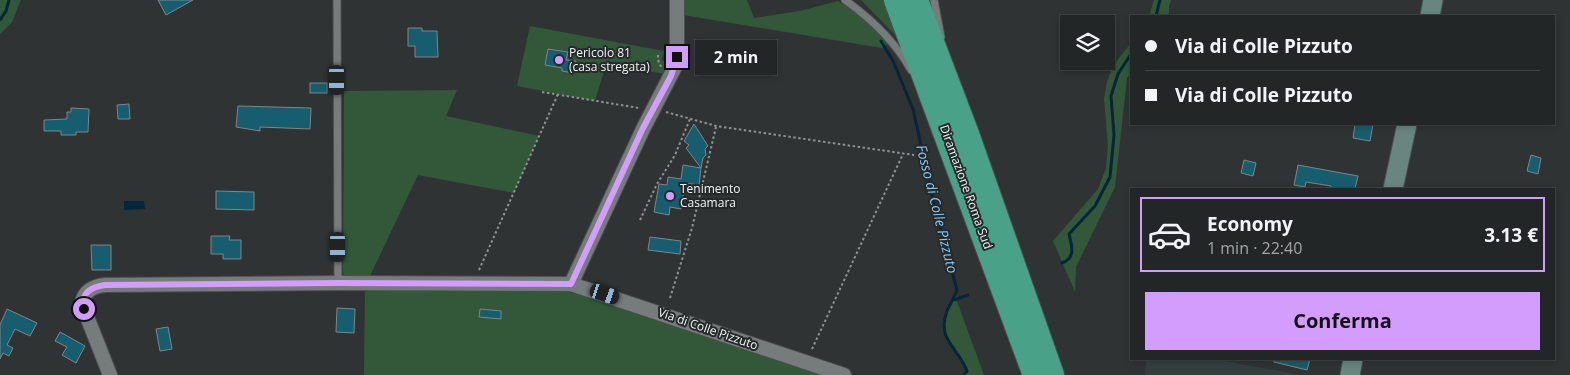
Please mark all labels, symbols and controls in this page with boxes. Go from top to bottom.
map controls [1060,15,1115,70]
button: layers [1060,15,1115,70]
text: Via di Colle Pizzuto [1175,33,1353,59]
callout: 2 min [694,40,777,74]
place label: Pericolo 81 (casa stregata) [569,44,650,75]
route end [666,46,688,68]
text: 2 min [714,46,758,68]
marker: Pericolo 81 (casa stregata) [553,54,565,66]
car [329,65,344,95]
text: Via di Colle Pizzuto [1175,82,1353,108]
street label: Diramazione Roma Sud [936,122,997,251]
water label: Fosso di Colle Pizzuto [912,143,963,275]
place label: Tenimento Casamara [680,180,740,211]
marker: Tenimento Casamara [664,190,676,202]
text: Economy [1207,211,1293,237]
icon: car [1147,212,1192,257]
text: 3.13 € [1484,222,1538,248]
car [330,232,345,262]
text: 1 min · 22:40 [1207,237,1302,259]
car [588,282,621,306]
button: Conferma [1145,292,1540,350]
route start [73,298,95,320]
street label: Via di Colle Pizzuto [656,303,760,354]

